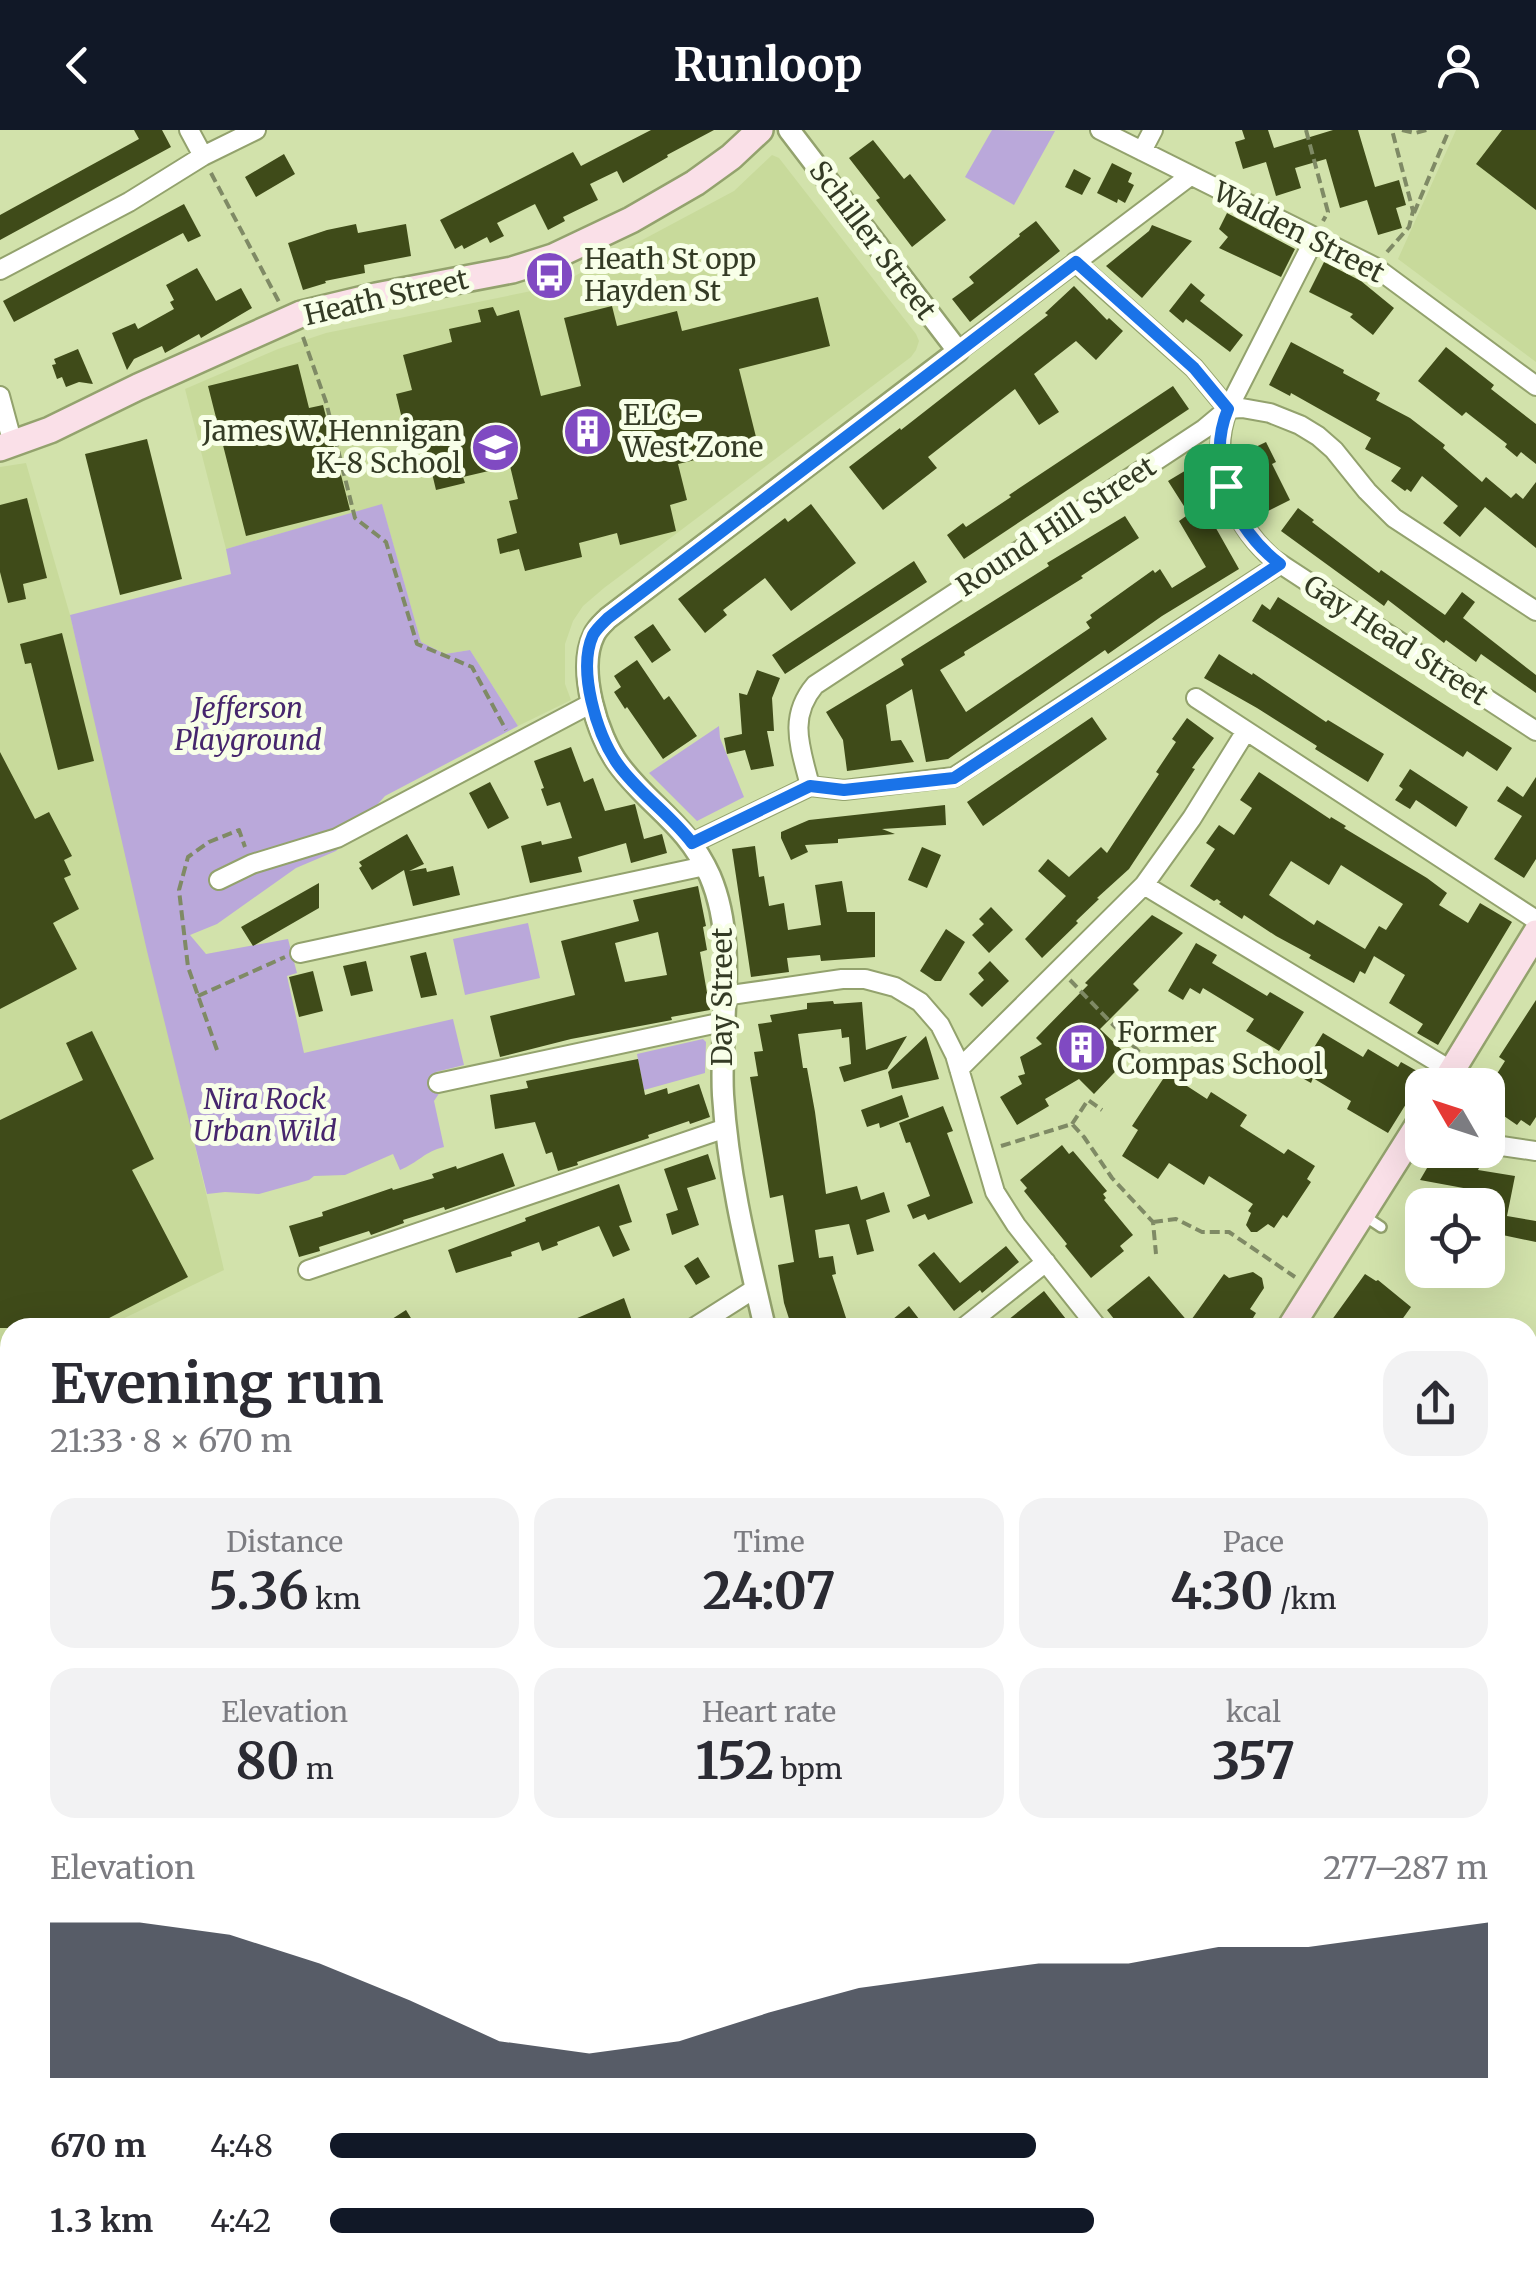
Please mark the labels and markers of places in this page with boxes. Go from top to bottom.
place label: Heath St opp Hayden St [584,241,756,309]
bus stop icon: Heath St opp Hayden St [523,249,575,301]
place label: ELC - West Zone [622,397,763,465]
building icon: ELC - West Zone [562,405,614,457]
place label: James W. Hennigan K-8 School [201,413,461,481]
school or university icon: James W. Hennigan K-8 School [470,421,522,473]
pin [1184,444,1269,529]
place label: Former Compas School [1117,1014,1323,1082]
building icon: Former Compas School [1056,1022,1108,1074]

